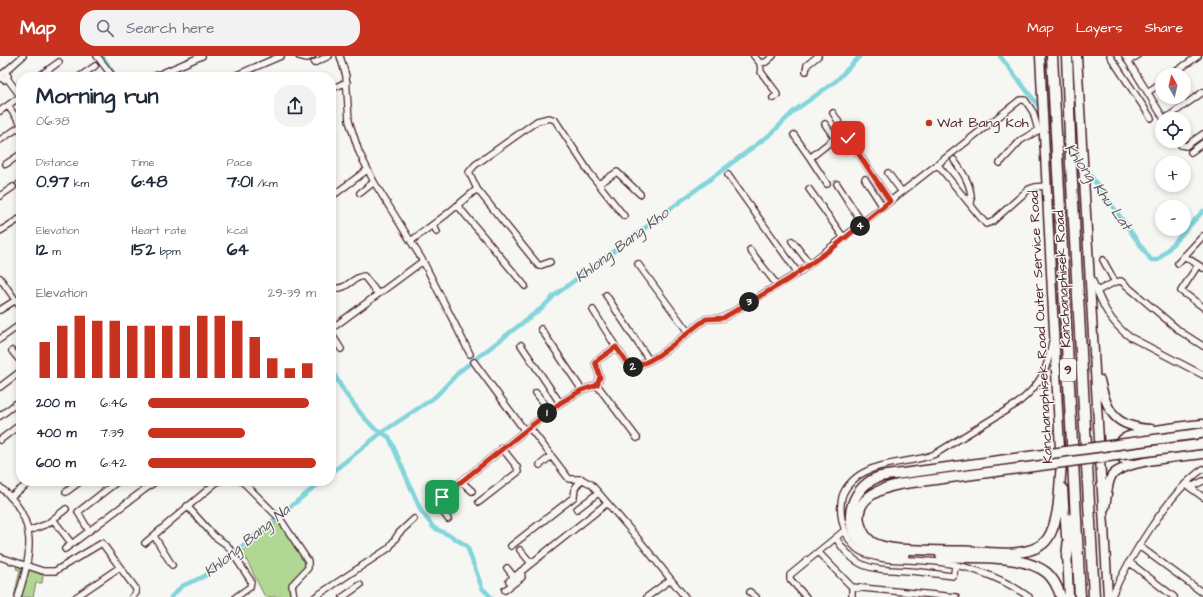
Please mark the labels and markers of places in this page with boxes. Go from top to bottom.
place label: Wat Bang Koh [937,113,1029,133]
marker: Wat Bang Koh [924,118,934,128]
pin [831,121,865,155]
pin: 4 [850,216,870,236]
pin: 3 [739,292,759,312]
pin: 2 [623,357,643,377]
pin: 1 [537,403,557,423]
pin [425,480,459,514]

